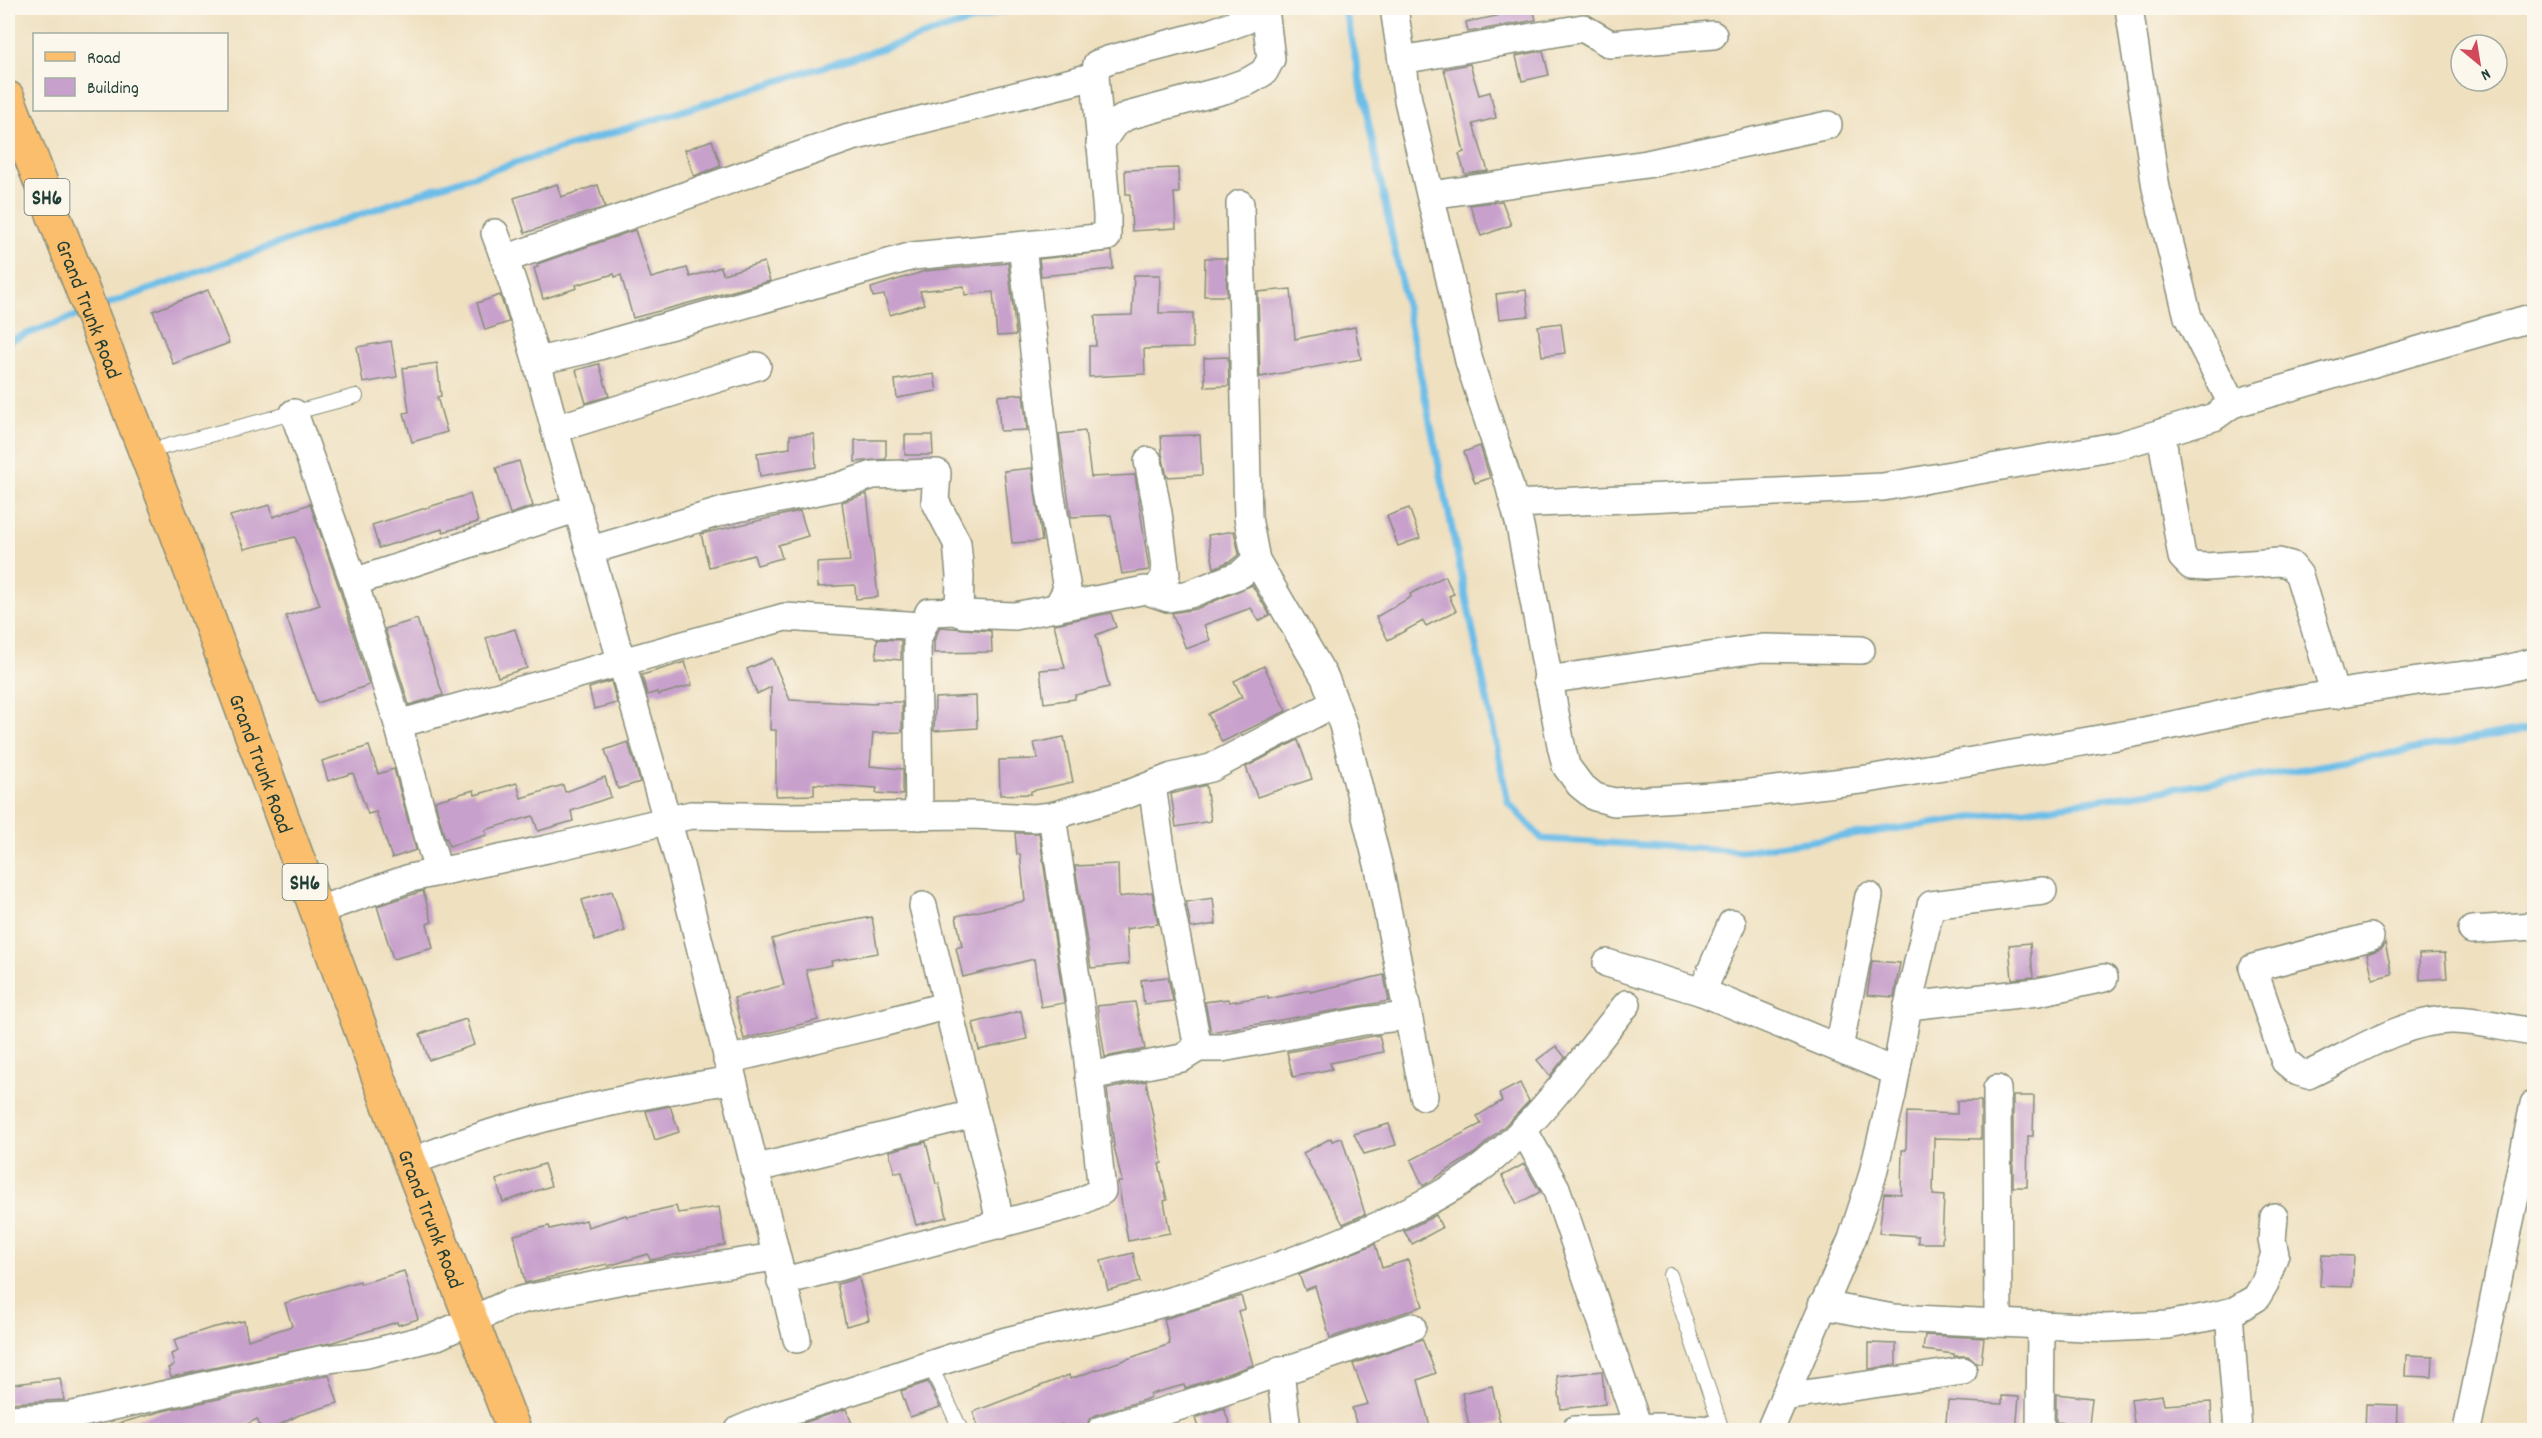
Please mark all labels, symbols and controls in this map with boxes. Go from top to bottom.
legend [33,33,228,111]
north arrow [2449,33,2509,93]
text: Road [87,47,121,72]
text: N [2476,62,2494,86]
text: Building [87,77,139,102]
road number: SH6 [24,179,70,215]
street label: Grand Trunk Road [45,236,128,384]
street label: Grand Trunk Road [219,690,299,839]
road number: SH6 [282,864,328,900]
street label: Grand Trunk Road [388,1146,470,1294]

